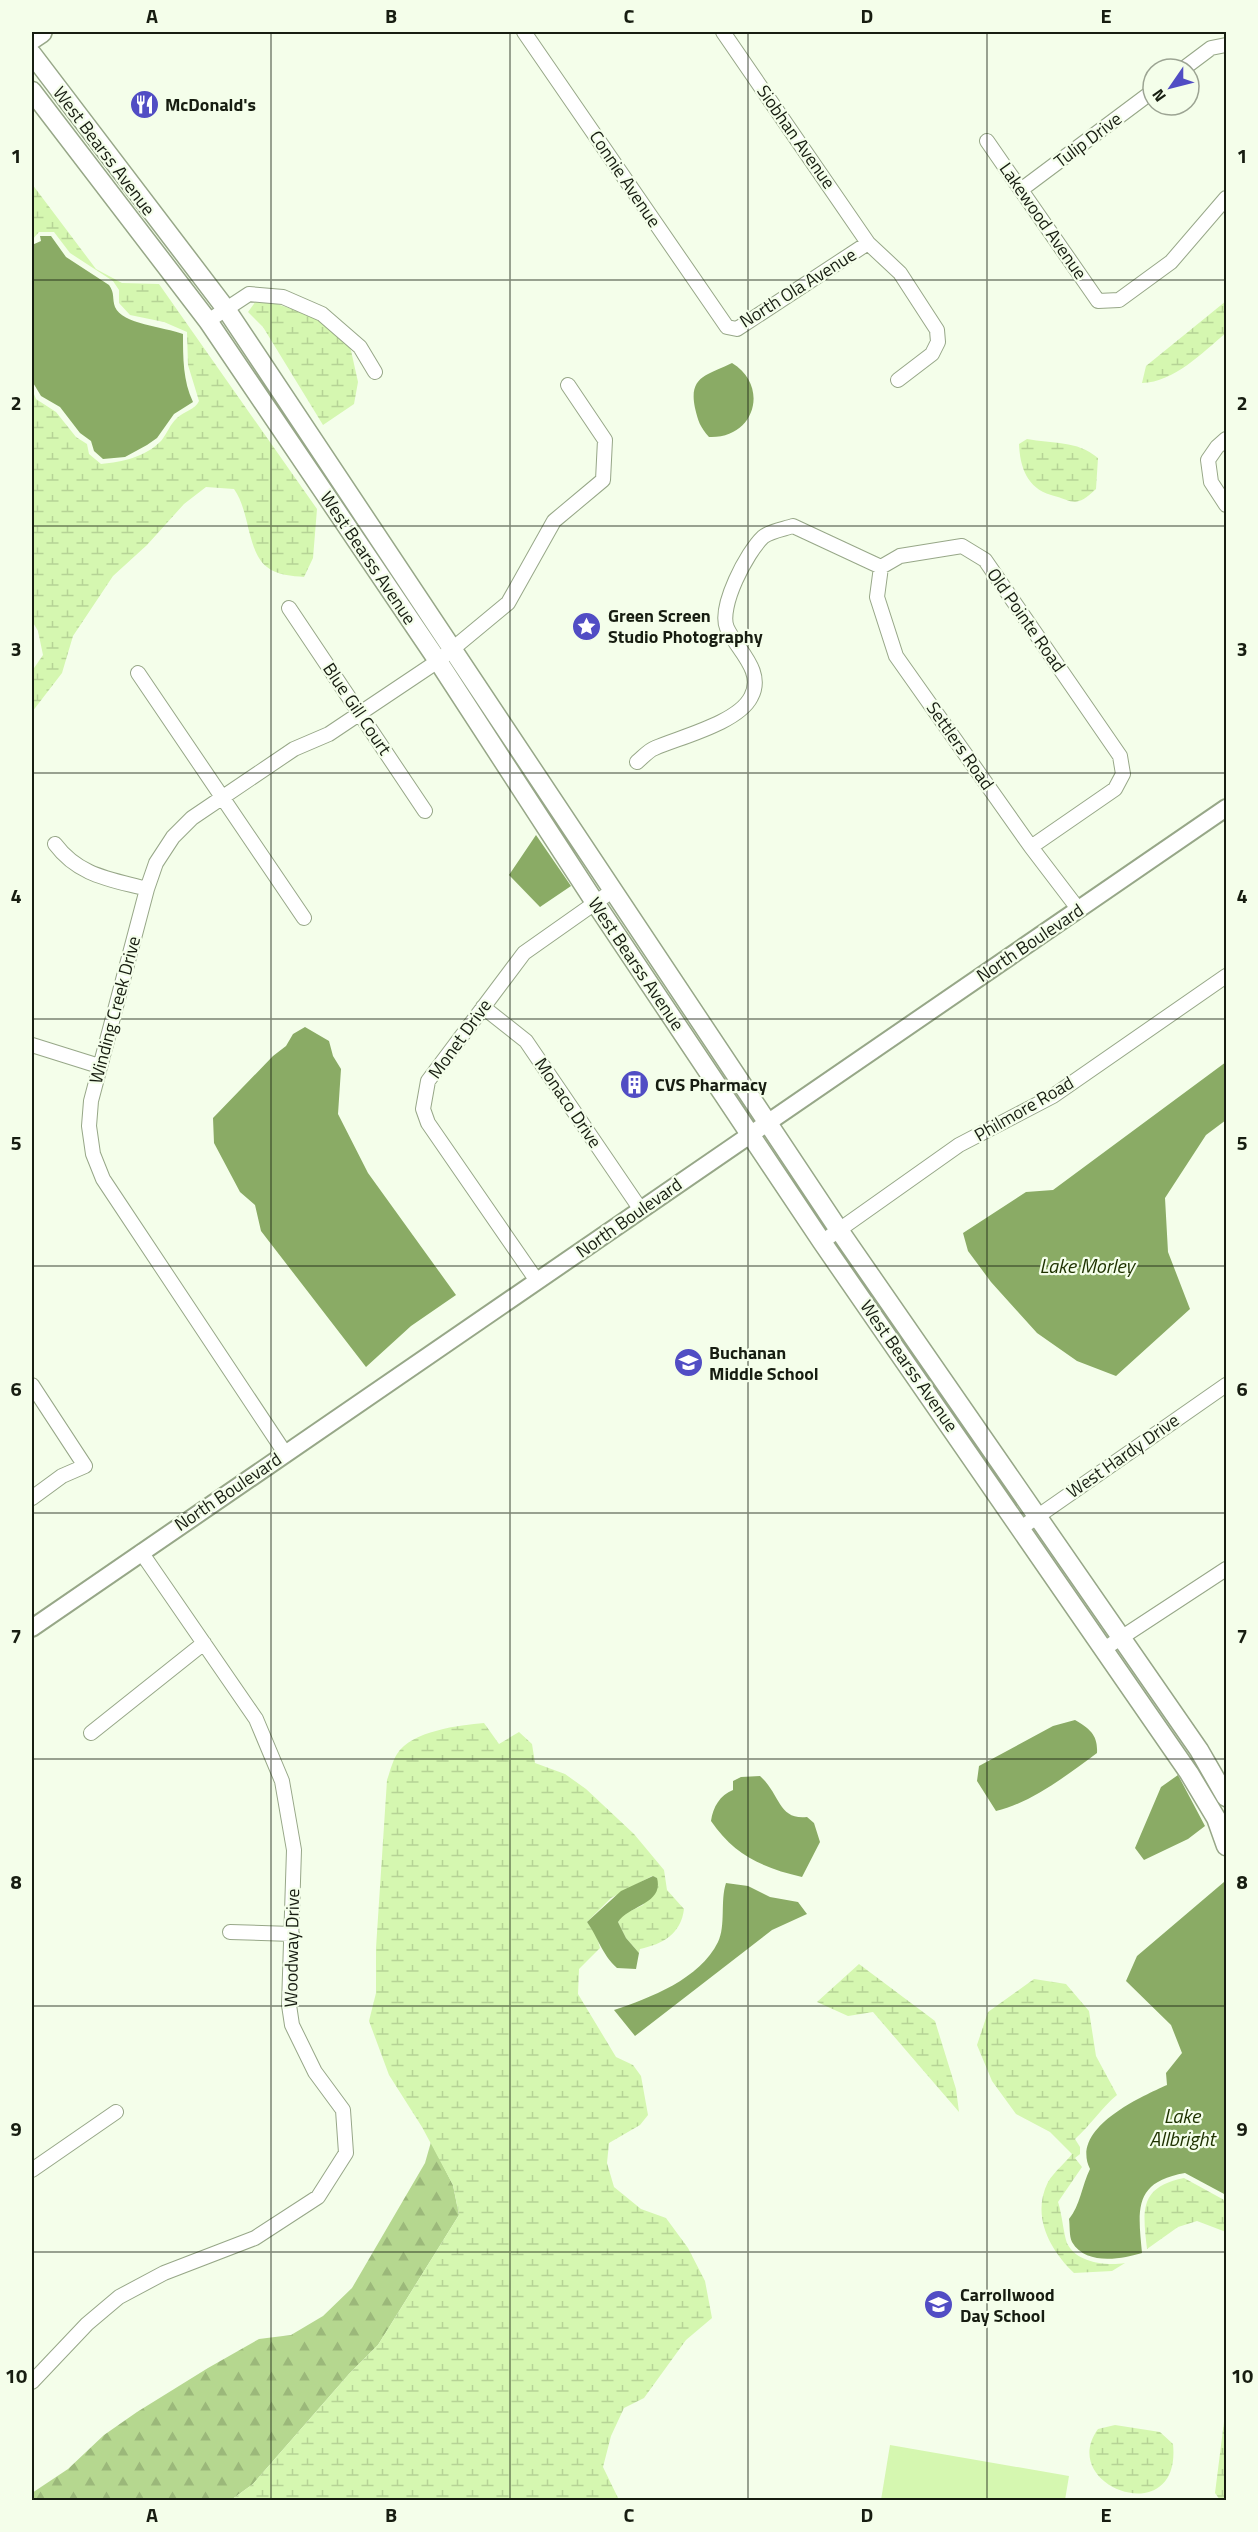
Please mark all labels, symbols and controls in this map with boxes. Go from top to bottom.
text: A [146,0,158,31]
text: B [385,0,397,31]
text: C [624,0,635,31]
text: D [861,0,873,31]
text: E [1100,0,1112,31]
north arrow [1141,57,1201,117]
street label: Siobhan Avenue [751,79,842,194]
street label: West Bearss Avenue [47,80,162,221]
text: N [1146,84,1172,107]
restaurant icon: McDonald's [128,89,160,121]
place label: McDonald's [165,91,256,118]
street label: Tulip Drive [1048,105,1127,174]
street label: Connie Avenue [583,125,668,233]
text: 1 [10,140,22,171]
text: 1 [1236,140,1248,171]
street label: Lakewood Avenue [993,157,1094,285]
street label: North Ola Avenue [734,241,861,334]
text: 2 [10,387,22,418]
text: 2 [1236,387,1248,418]
street label: West Bearss Avenue [314,486,423,630]
street label: Old Pointe Road [980,562,1072,677]
place label: Green Screen Studio Photography [608,602,763,650]
place icon: Green Screen Studio Photography [571,610,603,642]
text: 3 [10,633,22,664]
text: 3 [1236,633,1248,664]
street label: Blue Gill Court [316,657,399,761]
street label: Settlers Road [920,696,1001,795]
text: 4 [10,880,22,911]
text: 4 [1236,880,1248,911]
street label: West Bearss Avenue [582,892,691,1036]
street label: North Boulevard [971,897,1089,988]
street label: Winding Creek Drive [82,933,147,1087]
street label: Monet Drive [421,993,498,1084]
street label: Monaco Drive [528,1052,609,1153]
building icon: CVS Pharmacy [618,1069,650,1101]
street label: Philmore Road [969,1069,1079,1148]
place label: CVS Pharmacy [655,1071,767,1098]
text: 5 [10,1127,22,1158]
text: 5 [1236,1127,1248,1158]
street label: North Boulevard [570,1171,687,1264]
water label: Lake Morley [1040,1250,1136,1281]
street label: West Bearss Avenue [854,1294,965,1437]
place label: Buchanan Middle School [709,1339,819,1387]
school or university icon: Buchanan Middle School [672,1347,704,1379]
text: 6 [10,1373,22,1404]
text: 6 [1236,1373,1248,1404]
street label: West Hardy Drive [1061,1407,1185,1505]
street label: North Boulevard [169,1446,287,1537]
text: 7 [10,1620,22,1651]
text: 7 [1236,1620,1248,1651]
text: 8 [10,1866,22,1897]
text: 8 [1236,1866,1248,1897]
street label: Woodway Drive [277,1888,306,2008]
water label: Lake Allbright [1149,2100,1217,2154]
text: 9 [10,2113,22,2144]
text: 9 [1236,2113,1248,2144]
place label: Carrollwood Day School [960,2281,1055,2329]
school or university icon: Carrollwood Day School [923,2289,955,2321]
text: 10 [5,2360,27,2391]
text: 10 [1231,2360,1253,2391]
text: A [146,2499,158,2530]
text: B [385,2499,397,2530]
text: C [624,2499,635,2530]
text: D [861,2499,873,2530]
text: E [1100,2499,1112,2530]

